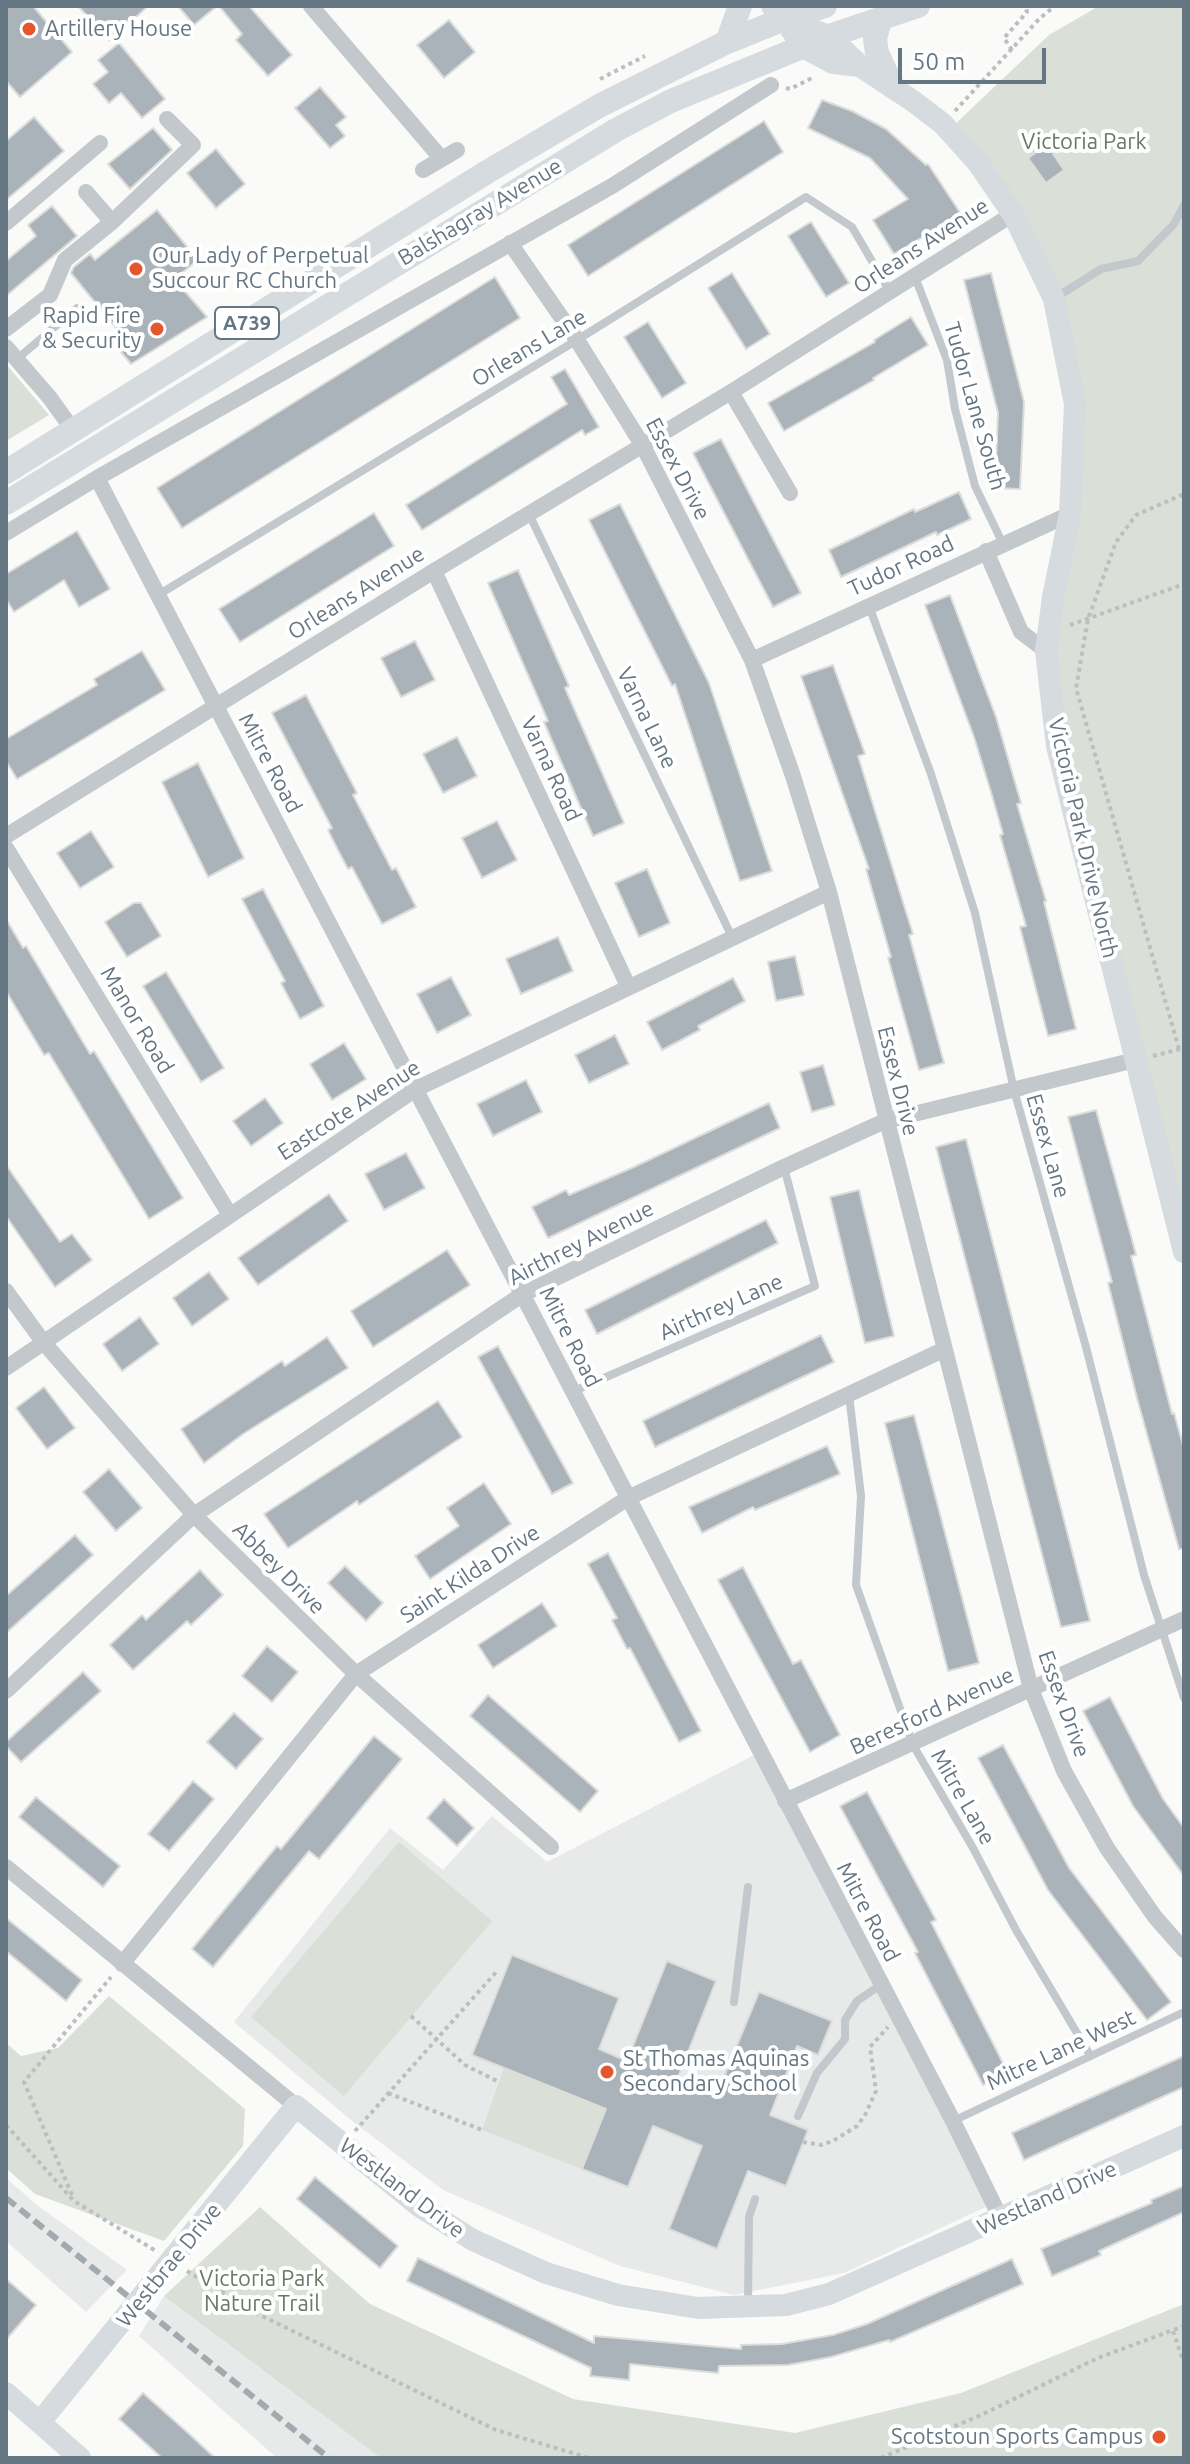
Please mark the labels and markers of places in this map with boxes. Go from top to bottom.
place label: Artillery House [45,16,192,42]
marker: Artillery House [20,20,38,38]
place label: Our Lady of Perpetual Succour RC Church [152,243,369,294]
marker: Our Lady of Perpetual Succour RC Church [127,260,145,278]
place label: Rapid Fire & Security [42,303,141,354]
marker: Rapid Fire & Security [148,320,166,338]
place label: St Thomas Aquinas Secondary School [623,2046,809,2098]
marker: St Thomas Aquinas Secondary School [598,2063,616,2081]
place label: Scotstoun Sports Campus [891,2424,1143,2450]
marker: Scotstoun Sports Campus [1150,2428,1168,2446]

